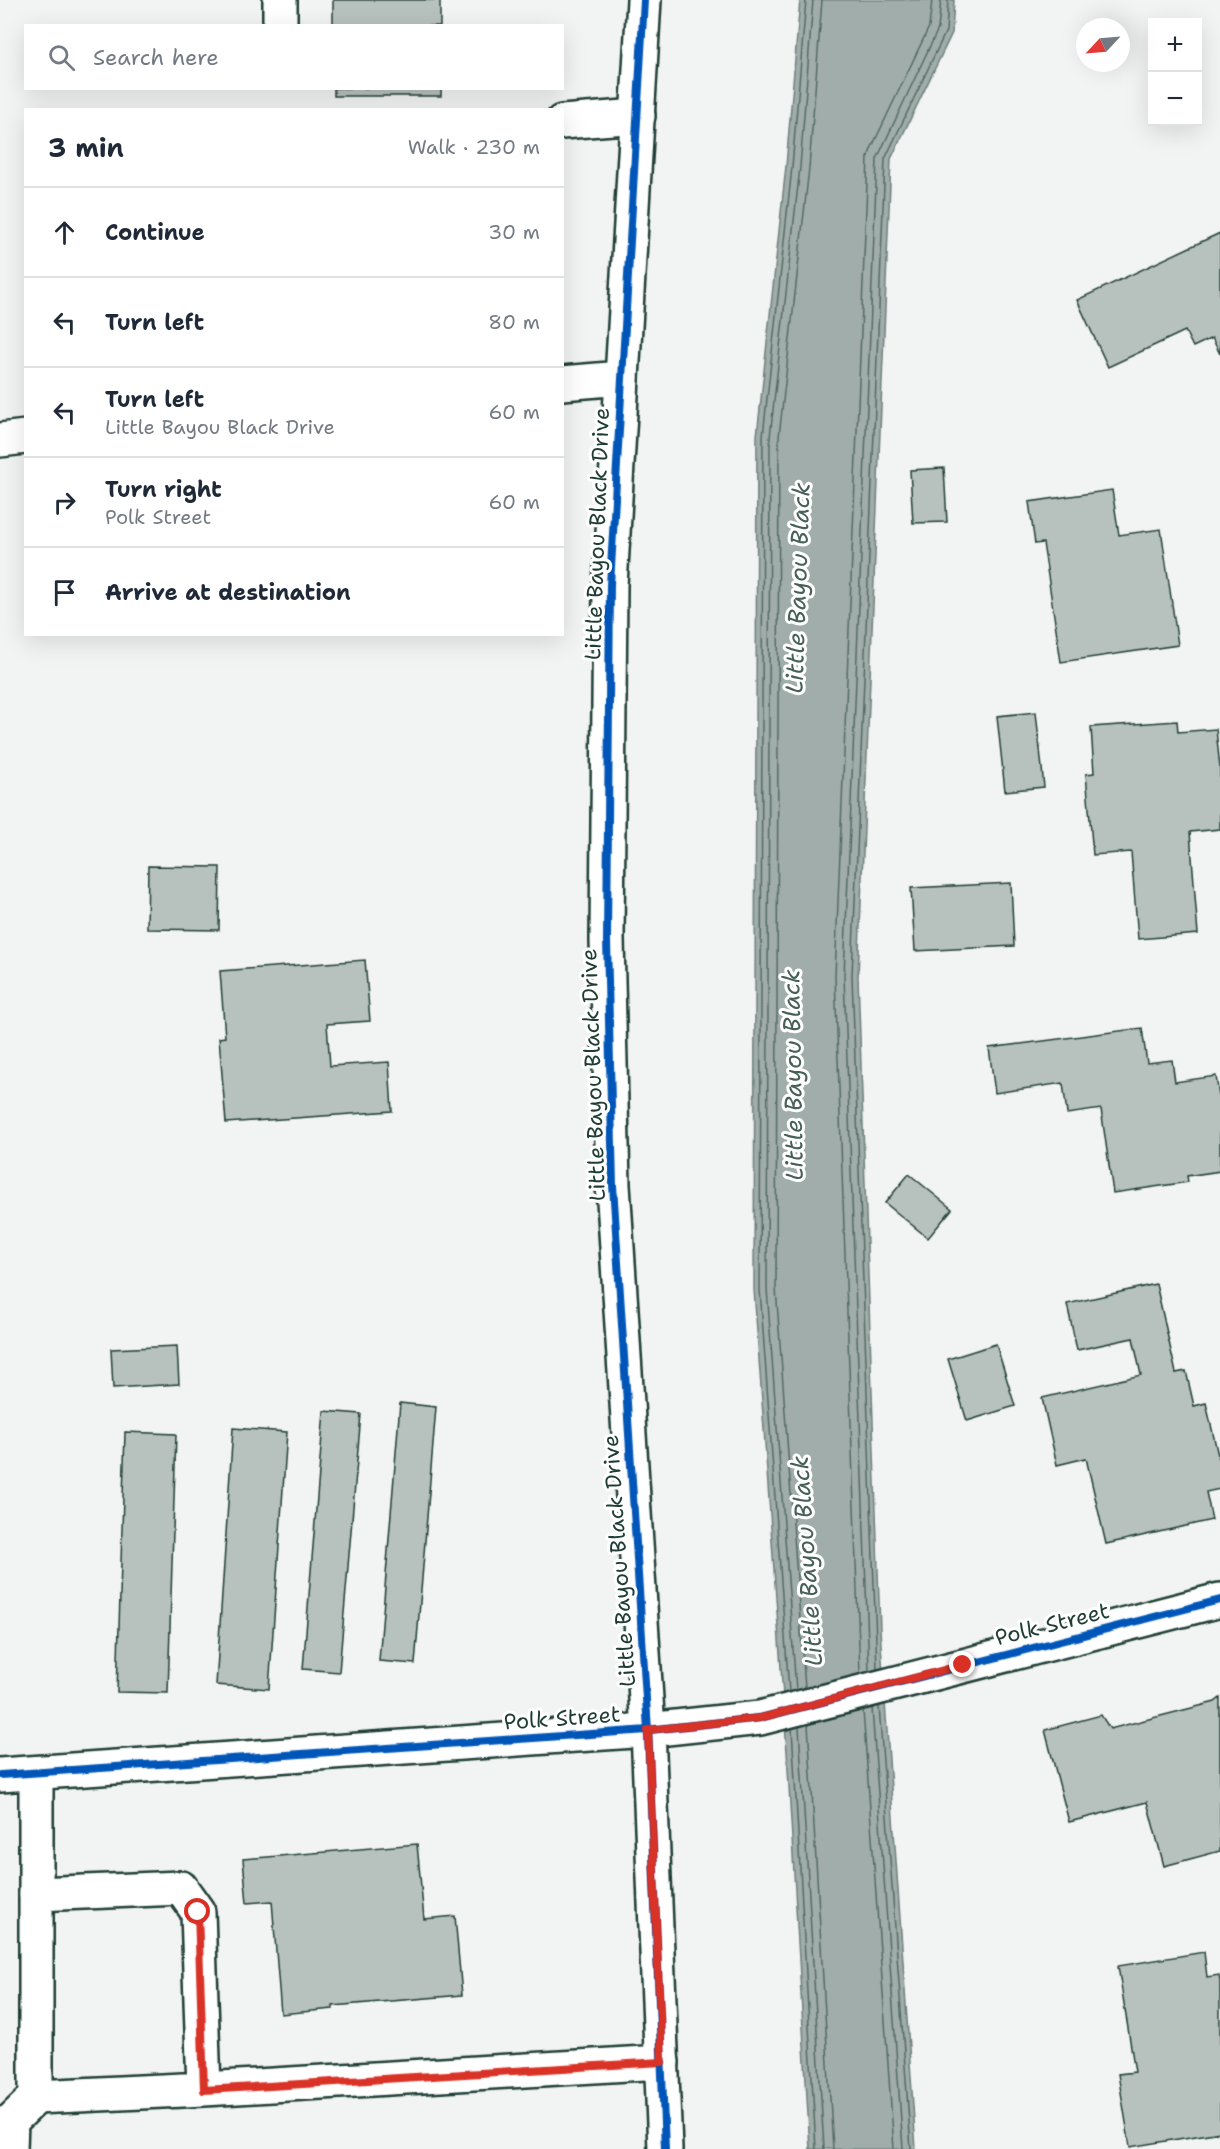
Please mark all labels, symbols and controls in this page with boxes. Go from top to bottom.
north arrow [1076,18,1130,72]
map controls [1148,18,1202,126]
button: + [1148,18,1202,72]
search box [24,24,564,90]
icon: search [45,41,78,74]
text: Search here [93,43,219,72]
button: − [1148,72,1202,126]
text: 3 min [48,130,124,165]
text: Walk · 230 m [408,134,540,160]
icon: ahead [48,216,81,249]
text: Continue [105,218,205,247]
text: 30 m [488,219,540,245]
icon: left [48,306,81,339]
text: Turn left [105,308,204,337]
text: 80 m [488,309,540,335]
text: Turn left [105,385,204,414]
icon: left [48,396,81,429]
text: 60 m [488,399,540,425]
street label: Little Bayou Black Drive [578,407,616,661]
text: Little Bayou Black Drive [105,414,335,440]
text: Turn right [105,475,222,504]
water label: Little Bayou Black [778,482,818,694]
icon: right [48,486,81,519]
text: 60 m [488,489,540,515]
text: Polk Street [105,504,211,530]
icon: arrive [48,576,81,609]
text: Arrive at destination [105,578,351,607]
street label: Little Bayou Black Drive [574,948,612,1202]
water label: Little Bayou Black [775,969,811,1181]
street label: Little Bayou Black Drive [596,1434,642,1688]
water label: Little Bayou Black [784,1454,830,1667]
street label: Polk Street [992,1596,1112,1652]
route end [949,1651,975,1677]
street label: Polk Street [503,1699,621,1737]
route start [184,1898,210,1924]

